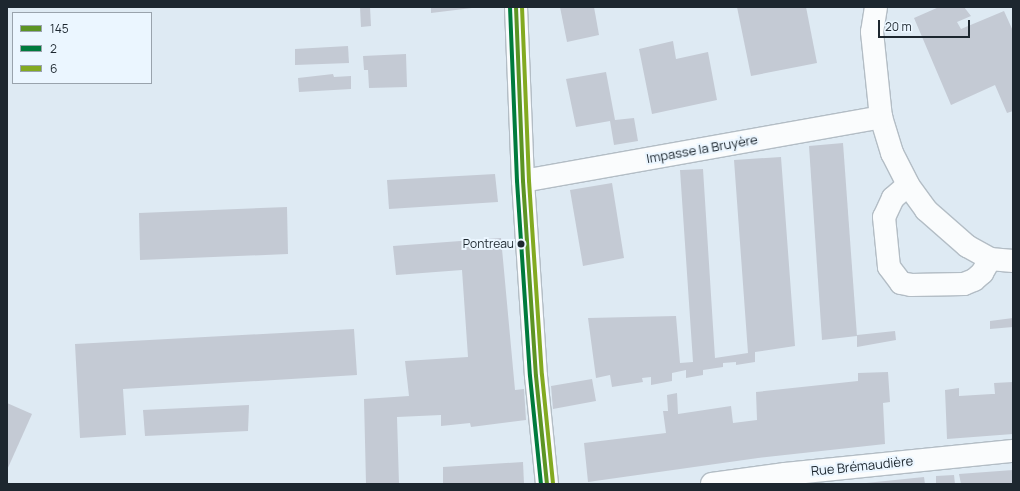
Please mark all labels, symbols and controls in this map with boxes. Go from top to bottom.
legend [12,12,152,84]
scale bar [880,12,972,38]
text: 20 m [885,18,912,35]
text: 145 [50,20,69,37]
text: 2 [50,40,57,57]
text: 6 [50,60,57,77]
street label: Impasse la Bruyère [645,132,759,166]
place label: Pontreau [463,237,514,251]
marker: Pontreau [516,239,526,249]
street label: Rue Brémaudière [810,453,914,479]

